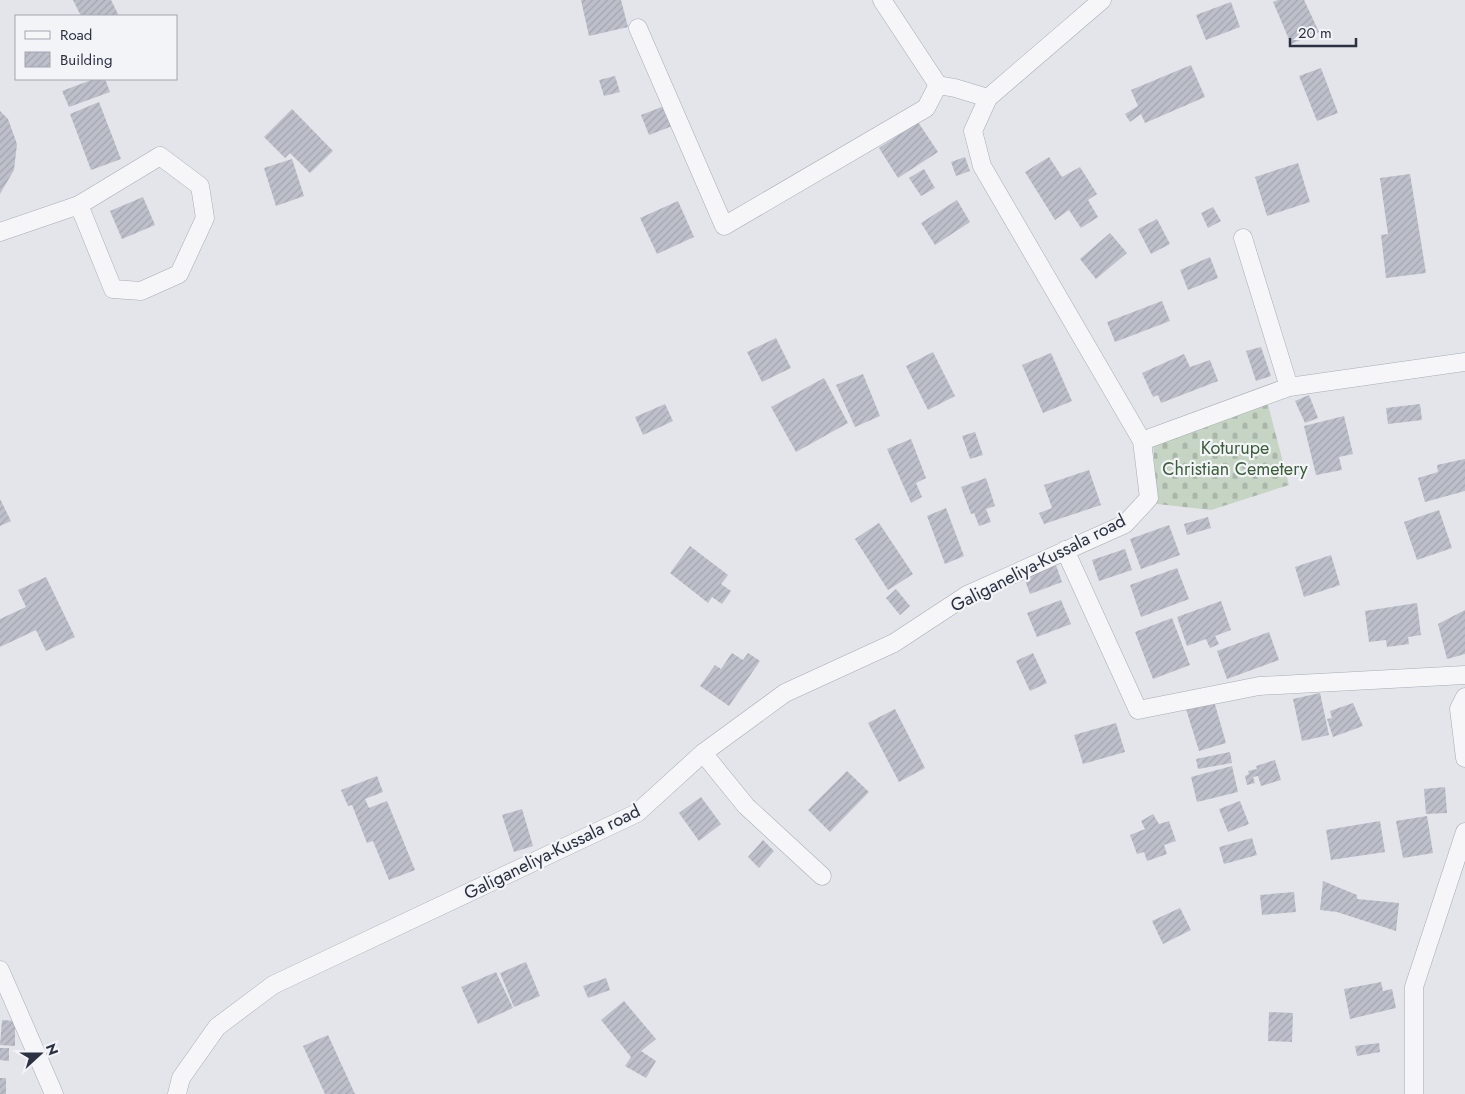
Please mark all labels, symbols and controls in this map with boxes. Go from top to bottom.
legend [15,15,178,80]
scale bar [1290,15,1356,47]
text: 20 m [1298,22,1332,44]
text: Road [60,24,92,46]
text: Building [60,49,112,71]
park label: Koturupe Christian Cemetery [1162,435,1308,482]
street label: Galiganeliya-Kussala road [946,508,1130,618]
street label: Galiganeliya-Kussala road [459,798,645,906]
north arrow [15,1029,65,1079]
text: N [41,1041,63,1058]

